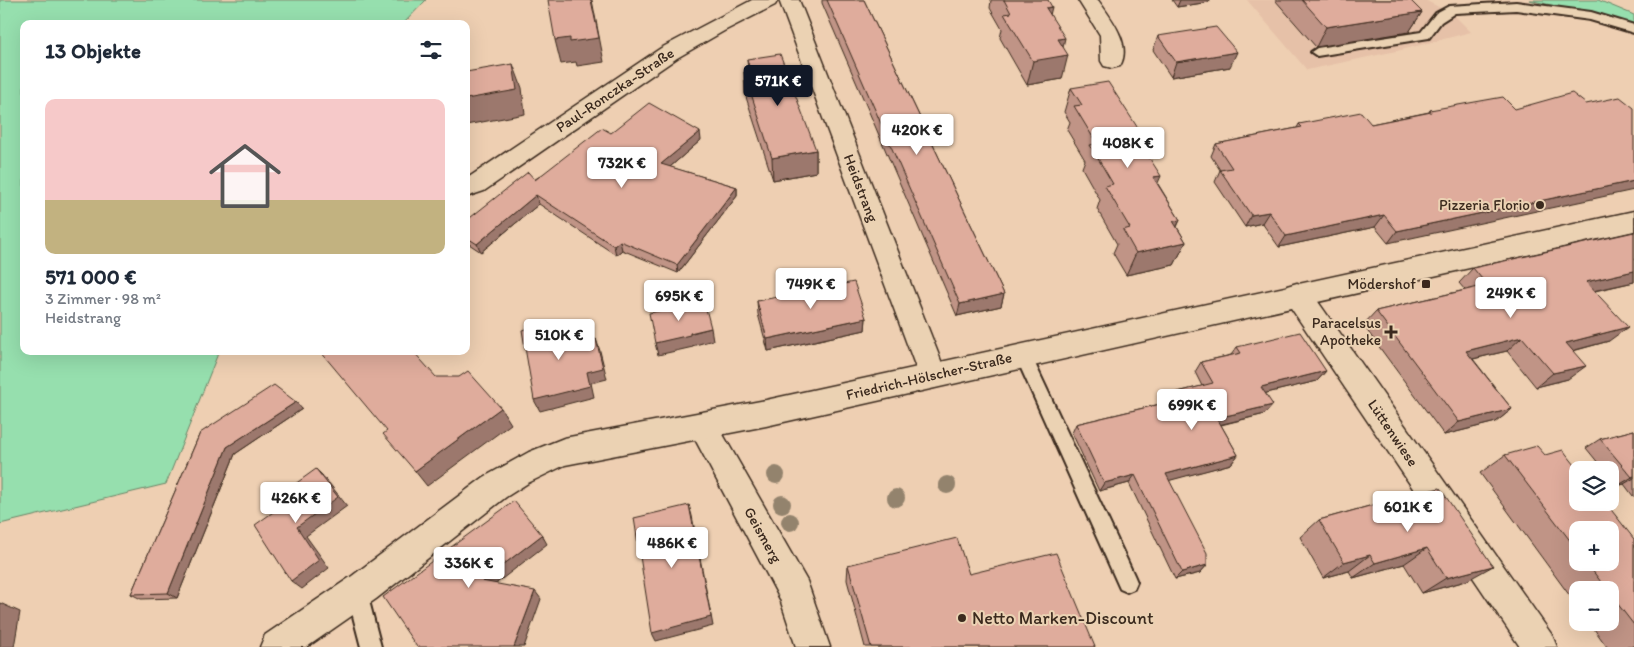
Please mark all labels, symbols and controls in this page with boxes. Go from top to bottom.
icon: filters [417,36,445,64]
text: 13 Objekte [45,38,141,63]
street label: Paul-Ronczka-Straße [553,44,677,136]
pin: 571K € [737,64,819,107]
text: 571K € [755,71,801,90]
pin: 420K € [876,114,958,156]
text: 420K € [892,120,942,139]
pin: 408K € [1087,126,1169,169]
icon: home [200,131,290,221]
text: 408K € [1102,133,1154,152]
pin: 732K € [581,146,663,189]
street label: Heidstrang [840,151,882,225]
text: 732K € [598,153,646,172]
place label: Pizzeria Florio [1439,196,1530,214]
marker: Pizzeria Florio [1534,199,1546,211]
text: 571 000 € [45,264,136,289]
pin: 749K € [770,268,852,310]
text: 749K € [787,274,835,293]
place label: Mödershof [1347,275,1416,293]
pin: 249K € [1470,276,1552,319]
marker: Mödershof [1420,278,1432,290]
pin: 695K € [638,280,720,322]
text: 249K € [1486,283,1536,302]
text: 695K € [655,286,703,305]
text: 3 Zimmer · 98 m² [45,289,161,308]
text: Heidstrang [45,308,121,327]
place label: Paracelsus Apotheke [1312,314,1381,349]
pin: 510K € [518,318,600,361]
text: 510K € [535,325,583,344]
marker: Paracelsus Apotheke [1385,326,1397,338]
street label: Friedrich-Hölscher-Straße [844,348,1014,404]
pin: 699K € [1151,388,1233,431]
text: 699K € [1168,395,1216,414]
street label: Lüttenwiese [1364,396,1422,470]
map controls [1569,461,1619,631]
button: layers [1569,461,1619,511]
pin: 426K € [255,482,337,524]
text: 426K € [271,488,321,507]
pin: 601K € [1367,490,1449,533]
text: 601K € [1384,497,1432,516]
street label: Geismerg [740,504,786,566]
button: + [1569,521,1619,571]
pin: 486K € [631,526,713,569]
text: 486K € [647,533,697,552]
pin: 336K € [428,546,510,589]
text: 336K € [445,553,493,572]
button: − [1569,581,1619,631]
place label: Netto Marken-Discount [972,607,1154,629]
marker: Netto Marken-Discount [956,612,968,624]

